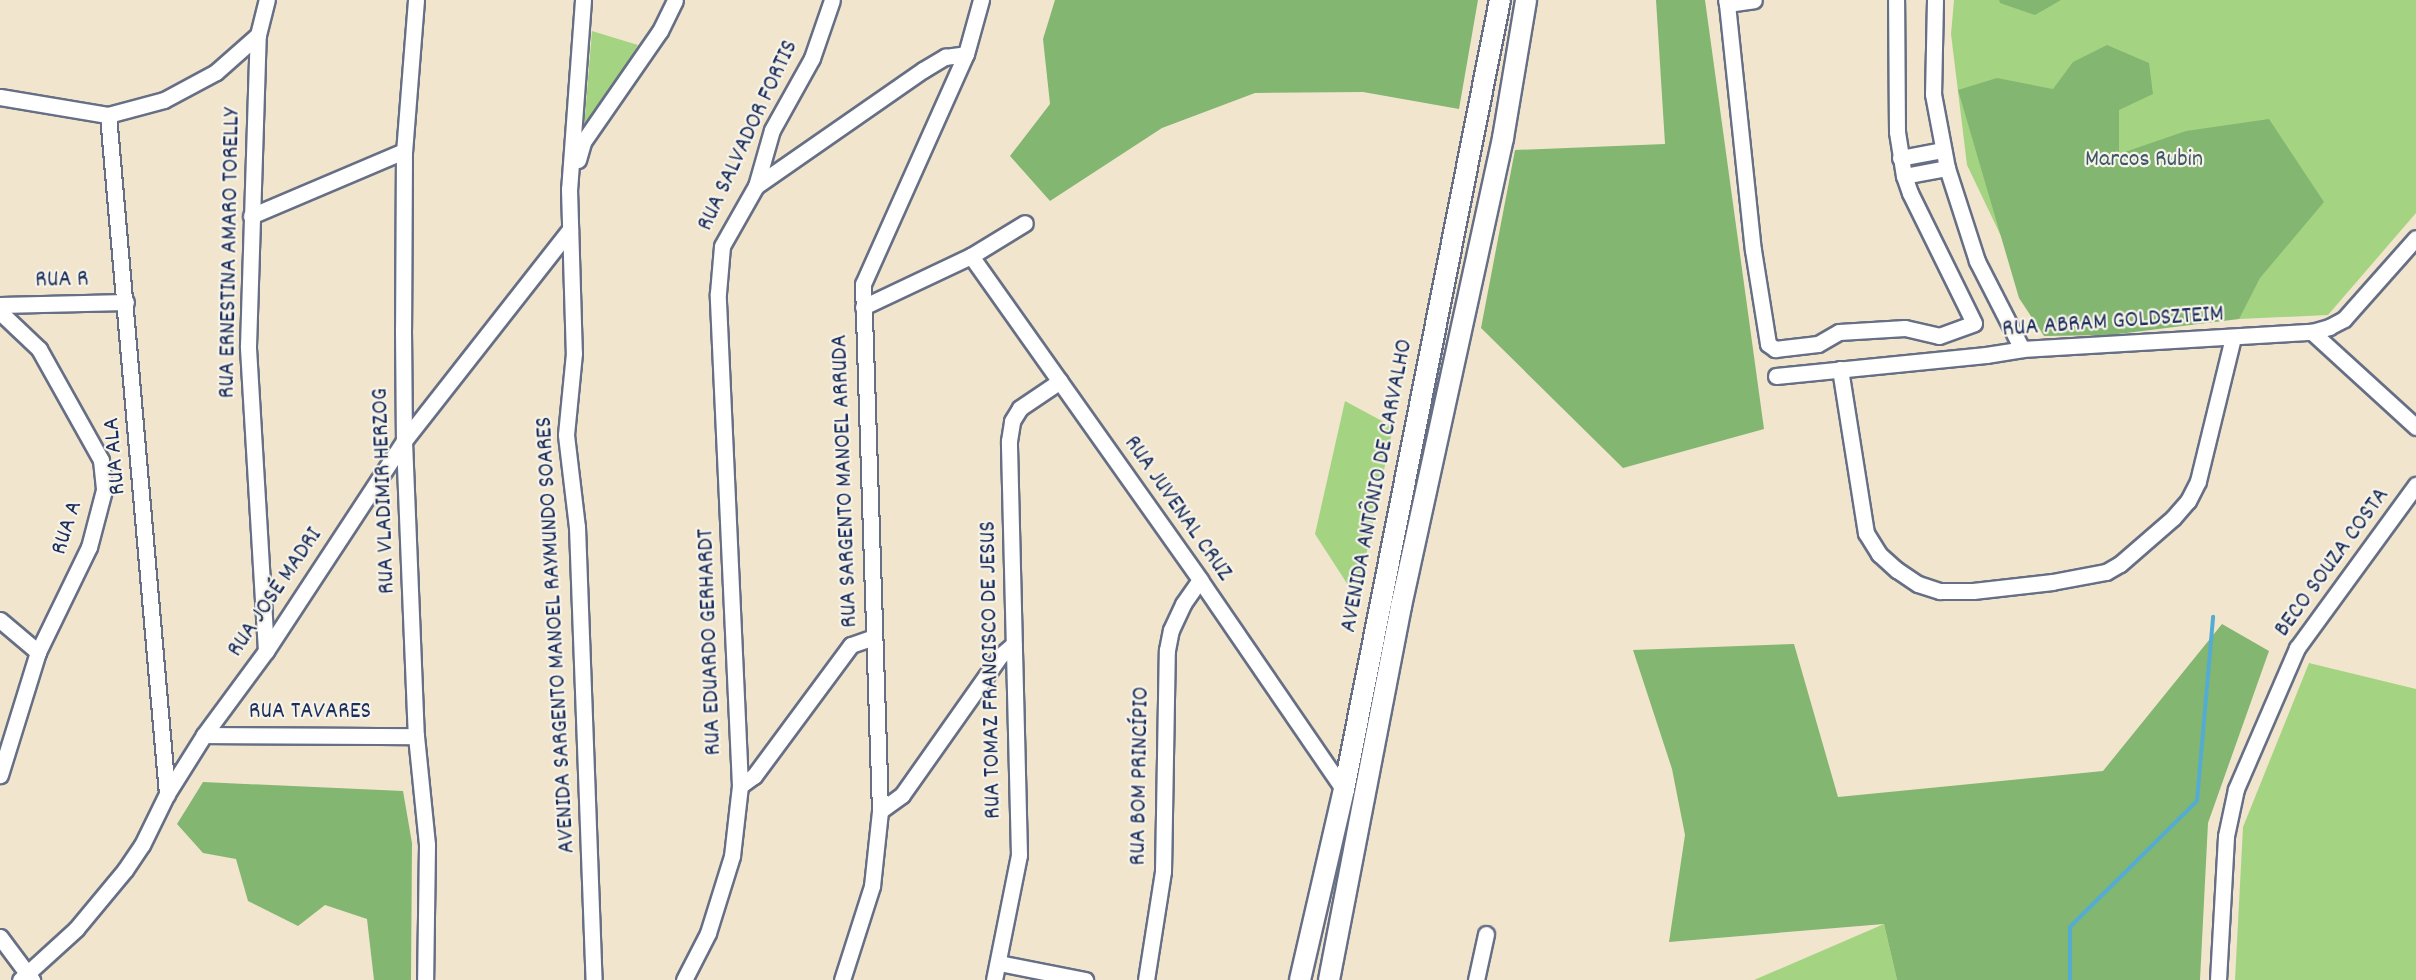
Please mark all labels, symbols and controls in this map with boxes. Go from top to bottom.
street label: RUA SALVADOR FORTIS [692,36,806,236]
street label: RUA ERNESTINA AMARO TORELLY [214,107,248,399]
park label: Marcos Rubin [2085,147,2203,175]
street label: RUA R [35,266,89,296]
street label: RUA ABRAM GOLDSZTEIM [2001,301,2225,345]
street label: RUA SARGENTO MANOEL ARRUDA [826,334,866,628]
street label: AVENIDA ANTÔNIO DE CARVALHO [1335,337,1421,635]
street label: RUA VLADIMIR HERZOG [367,387,403,595]
street label: RUA ALA [98,416,134,496]
street label: AVENIDA SARGENTO MANOEL RAYMUNDO SOARES [531,416,583,854]
street label: RUA JUVENAL CRUZ [1116,431,1238,587]
street label: BECO SOUZA COSTA [2269,483,2397,643]
street label: RUA A [46,497,90,559]
street label: RUA TOMAZ FRANCISCO DE JESUS [975,521,1009,819]
street label: RUA JOSÉ MADRI [222,523,330,663]
street label: RUA EDUARDO GERHARDT [693,528,729,756]
street label: RUA BOM PRINCÍPIO [1125,686,1157,866]
street label: RUA TAVARES [249,699,371,727]

